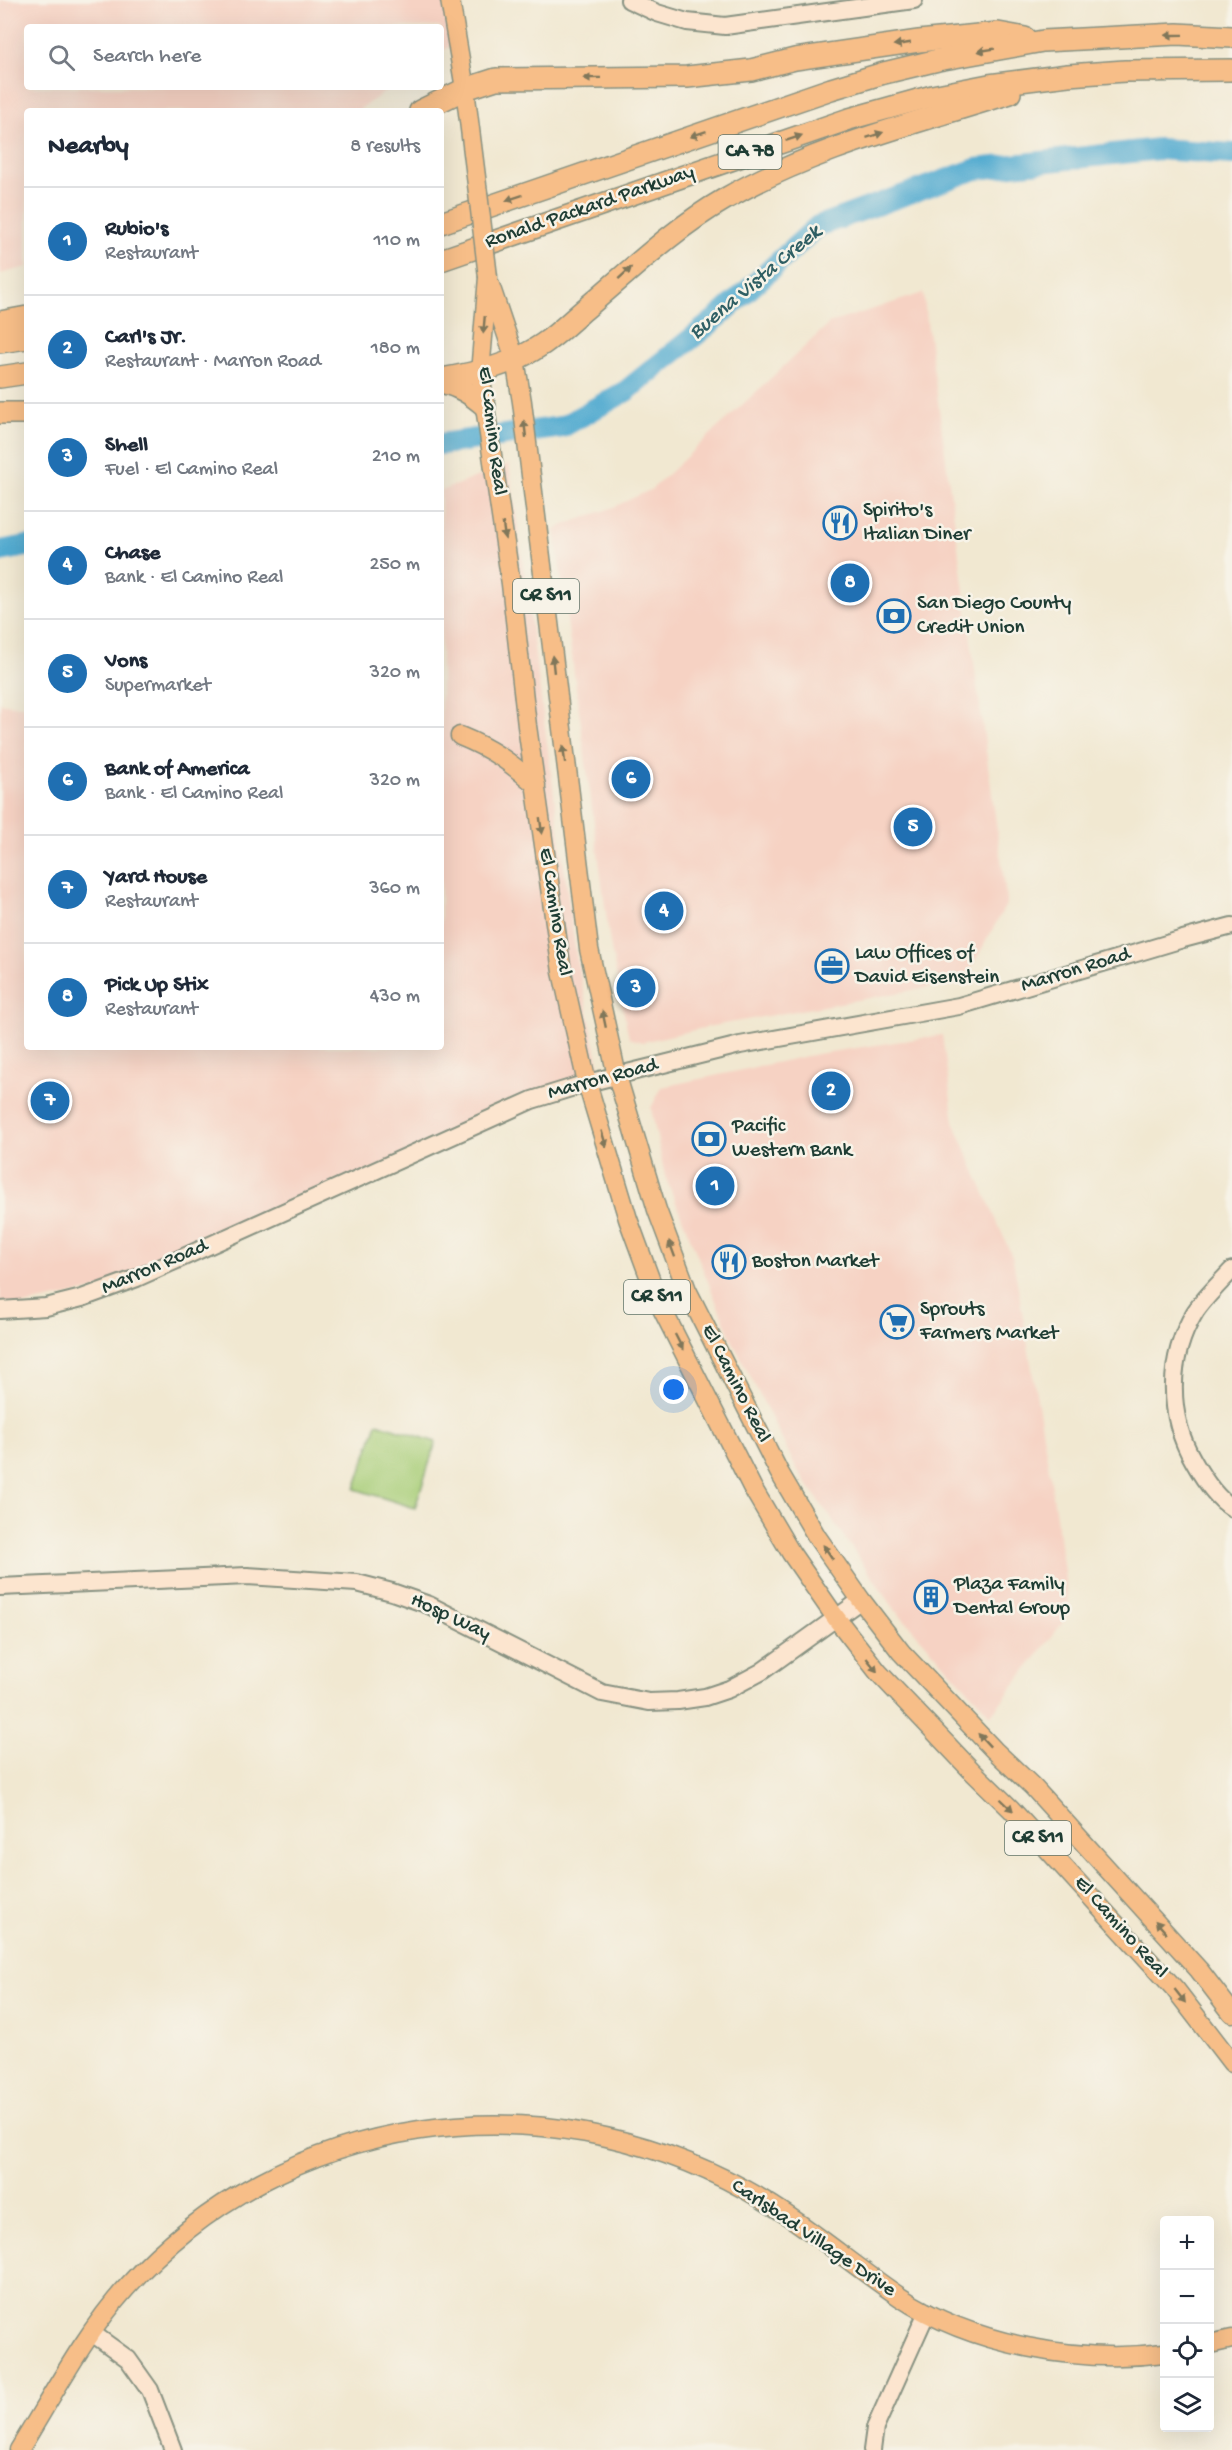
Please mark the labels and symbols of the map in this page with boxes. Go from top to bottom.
one-way arrow [1164,30,1183,40]
one-way arrow [892,39,911,48]
one-way arrow [976,46,995,55]
one-way arrow [583,73,602,83]
one-way arrow [689,130,707,140]
one-way arrow [866,130,884,140]
one-way arrow [785,132,803,142]
road number: CA 78 [718,135,782,169]
street label: Ronald Packard Parkway [482,160,698,256]
one-way arrow [505,194,523,204]
water label: Buena Vista Creek [685,219,829,346]
one-way arrow [618,266,633,280]
one-way arrow [479,316,489,335]
street label: El Camino Real [471,365,511,497]
one-way arrow [520,419,530,438]
place label: Spirito's Italian Diner [863,499,972,548]
restaurant icon: Spirito's Italian Diner [822,505,858,541]
one-way arrow [499,522,508,541]
pin: 8 [830,560,870,606]
road number: CR S11 [513,579,579,613]
place label: San Diego County Credit Union [917,592,1071,641]
bank icon: San Diego County Credit Union [876,598,912,634]
one-way arrow [548,655,558,674]
one-way arrow [559,745,568,764]
pin: 6 [612,756,650,802]
pin: 5 [894,804,932,850]
one-way arrow [537,816,546,835]
street label: El Camino Real [532,846,576,978]
pin: 4 [644,888,684,934]
place label: Law Offices of David Eisenstein [853,942,999,991]
street label: Marron Road [1018,942,1135,999]
office icon: Law Offices of David Eisenstein [814,948,850,984]
pin: 3 [616,966,656,1010]
one-way arrow [599,1009,609,1028]
street label: Marron Road [545,1053,662,1107]
pin: 2 [812,1068,850,1114]
pin: 7 [31,1078,70,1124]
place label: Pacific Western Bank [731,1115,855,1164]
bank icon: Pacific Western Bank [691,1121,727,1157]
one-way arrow [600,1130,609,1148]
pin: 1 [696,1164,734,1208]
street label: Marron Road [98,1234,213,1302]
one-way arrow [667,1239,677,1257]
restaurant icon: Boston Market [711,1244,747,1280]
place label: Boston Market [751,1250,881,1275]
road number: CR S11 [624,1280,690,1314]
place label: Sprouts Farmers Market [919,1298,1061,1347]
supermarket icon: Sprouts Farmers Market [879,1304,915,1340]
street label: El Camino Real [695,1321,775,1447]
one-way arrow [674,1333,683,1350]
your location [659,1375,688,1404]
one-way arrow [823,1544,834,1560]
place label: Plaza Family Dental Group [952,1573,1071,1622]
building icon: Plaza Family Dental Group [913,1579,949,1615]
street label: Hosp Way [406,1589,494,1647]
one-way arrow [866,1657,878,1672]
one-way arrow [977,1732,991,1747]
one-way arrow [1000,1798,1015,1812]
road number: CR S11 [1005,1821,1071,1855]
street label: El Camino Real [1067,1872,1173,1984]
one-way arrow [1154,1920,1168,1935]
one-way arrow [1174,1988,1187,2004]
street label: Carlsbad Village Drive [726,2175,901,2304]

